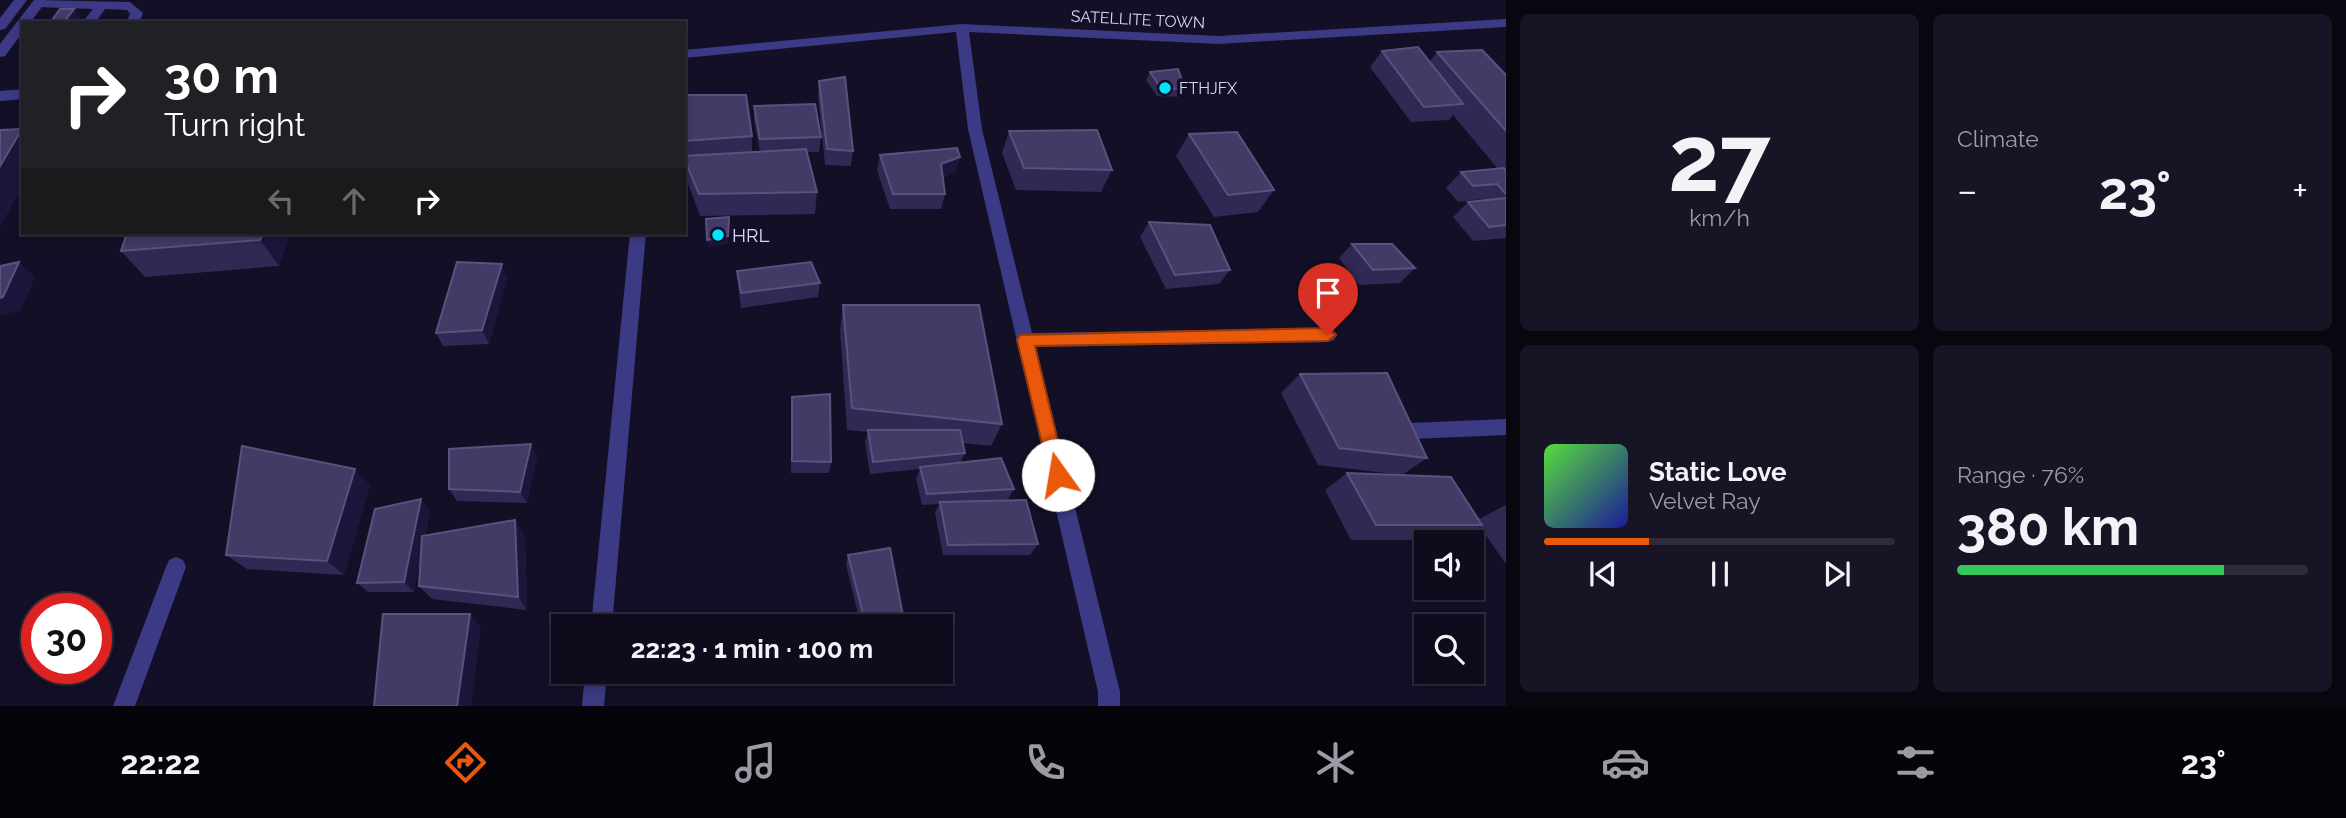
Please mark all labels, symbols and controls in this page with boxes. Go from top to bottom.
street label: SATELLITE TOWN [1070,6,1206,33]
text: 30 m [164,47,279,104]
icon: right [49,49,140,140]
place label: FTHJFX [1179,79,1238,98]
marker: FTHJFX [1157,80,1173,96]
text: 27 [1668,105,1771,212]
text: Turn right [164,106,305,143]
text: Climate [1957,125,2039,152]
text: 23° [2099,160,2171,221]
text: − [1957,168,1977,213]
text: + [2292,168,2308,213]
icon: left [262,182,300,220]
icon: ahead [335,182,373,220]
icon: right [408,182,446,220]
text: km/h [1689,204,1750,231]
place label: HRL [732,224,770,246]
marker: HRL [710,227,726,243]
pin [1298,263,1358,335]
icon: arrive [1309,274,1347,312]
position arrow [1021,438,1095,512]
text: Static Love [1649,457,1787,487]
text: Range · 76% [1957,461,2084,488]
text: Velvet Ray [1649,487,1761,514]
text: 380 km [1957,496,2139,557]
map controls [1414,530,1484,684]
button: sound [1414,530,1484,600]
icon: previous [1584,555,1622,593]
icon: pause [1701,555,1739,593]
icon: next [1818,555,1856,593]
speed limit sign: 30 [21,593,112,684]
button: search [1414,614,1484,684]
text: 22:23 · 1 min · 100 m [631,634,873,664]
icon: directions [441,738,490,787]
icon: music [731,738,780,787]
icon: phone [1021,738,1070,787]
icon: climate [1311,738,1360,787]
icon: car [1601,738,1650,787]
icon: filters [1891,738,1940,787]
text: 22:22 [120,744,201,781]
text: 23° [2181,744,2226,781]

